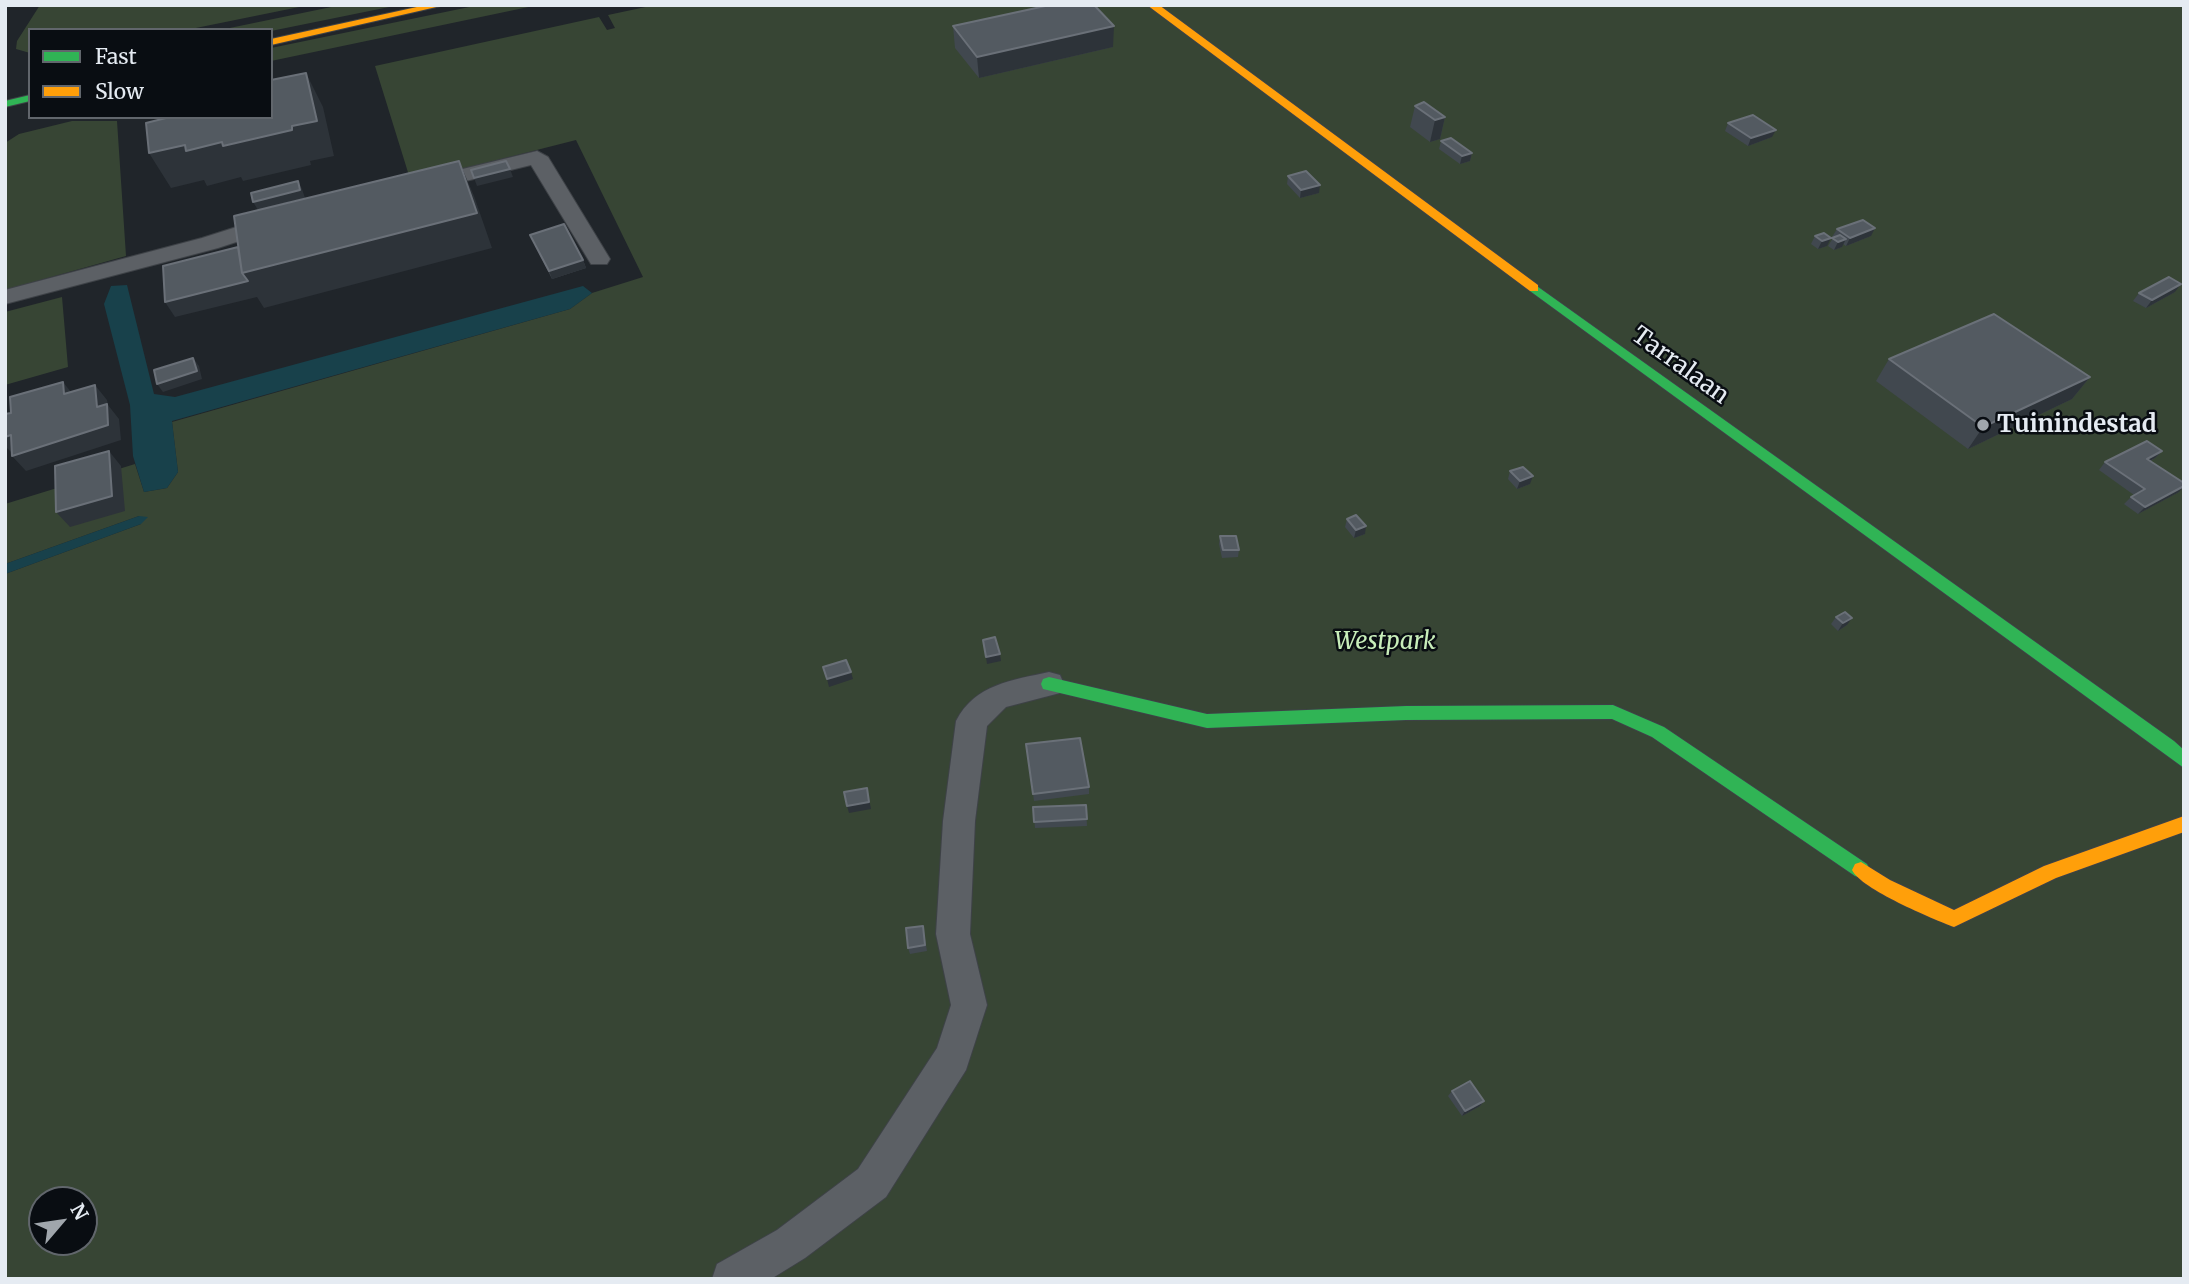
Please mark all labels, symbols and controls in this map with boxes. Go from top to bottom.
legend [28,28,273,119]
text: Fast [95,43,137,70]
text: Slow [95,78,144,105]
street label: Tarralaan [1626,321,1734,411]
place label: Tuinindestad [1997,411,2157,439]
marker: Tuinindestad [1975,417,1991,433]
park label: Westpark [1334,628,1436,656]
north arrow [28,1186,98,1256]
text: N [65,1199,94,1224]

